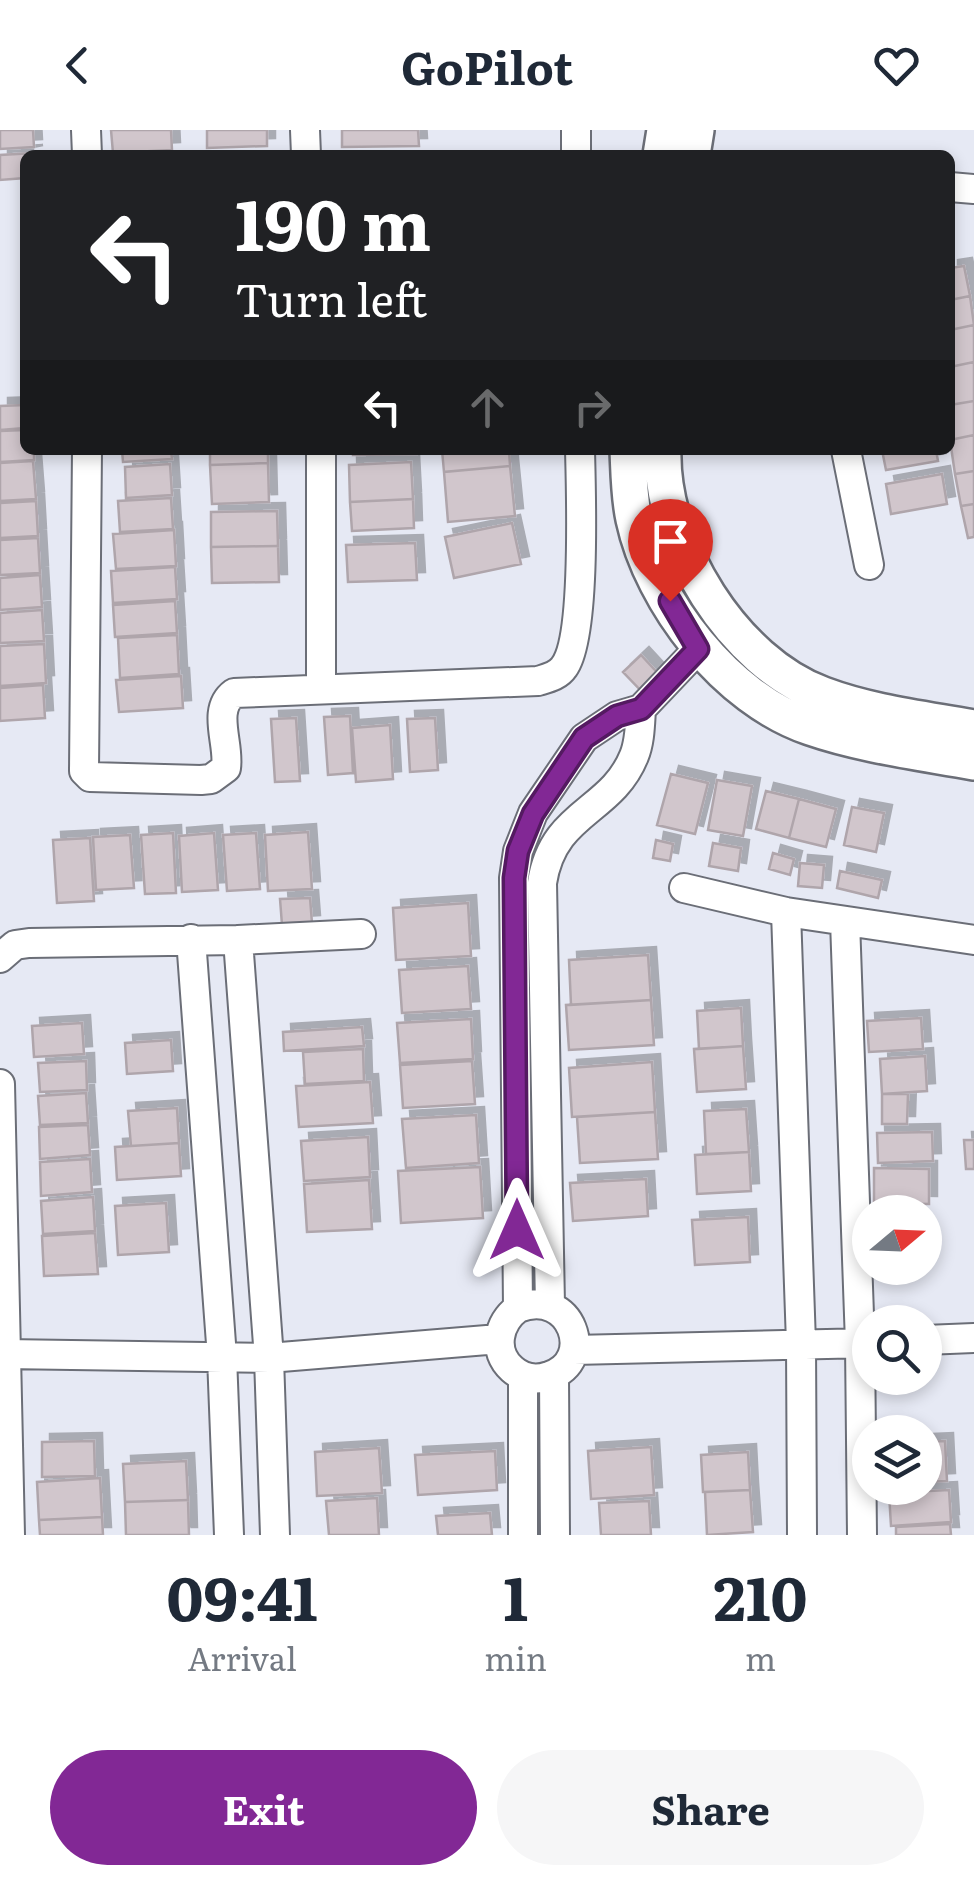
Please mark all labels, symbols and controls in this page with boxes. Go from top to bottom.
text: GoPilot [401,32,573,99]
icon: back [50,38,105,93]
icon: heart [869,38,924,93]
text: 190 m [235,169,431,273]
icon: left [70,190,200,320]
text: Turn left [235,264,427,331]
icon: left [355,380,410,435]
icon: ahead [460,380,515,435]
icon: right [565,380,620,435]
pin [628,499,713,602]
icon: arrive [643,514,698,569]
position arrow [465,1178,569,1282]
north arrow [852,1195,942,1285]
map controls [852,1195,942,1505]
button: search [852,1305,942,1395]
button: layers [852,1415,942,1505]
text: 09:41 [166,1550,318,1639]
text: 1 [503,1550,528,1639]
text: 210 [713,1550,808,1639]
text: Arrival [187,1633,297,1681]
text: min [484,1633,547,1681]
text: m [745,1633,776,1681]
button: Exit [50,1750,477,1865]
button: Share [497,1750,924,1865]

